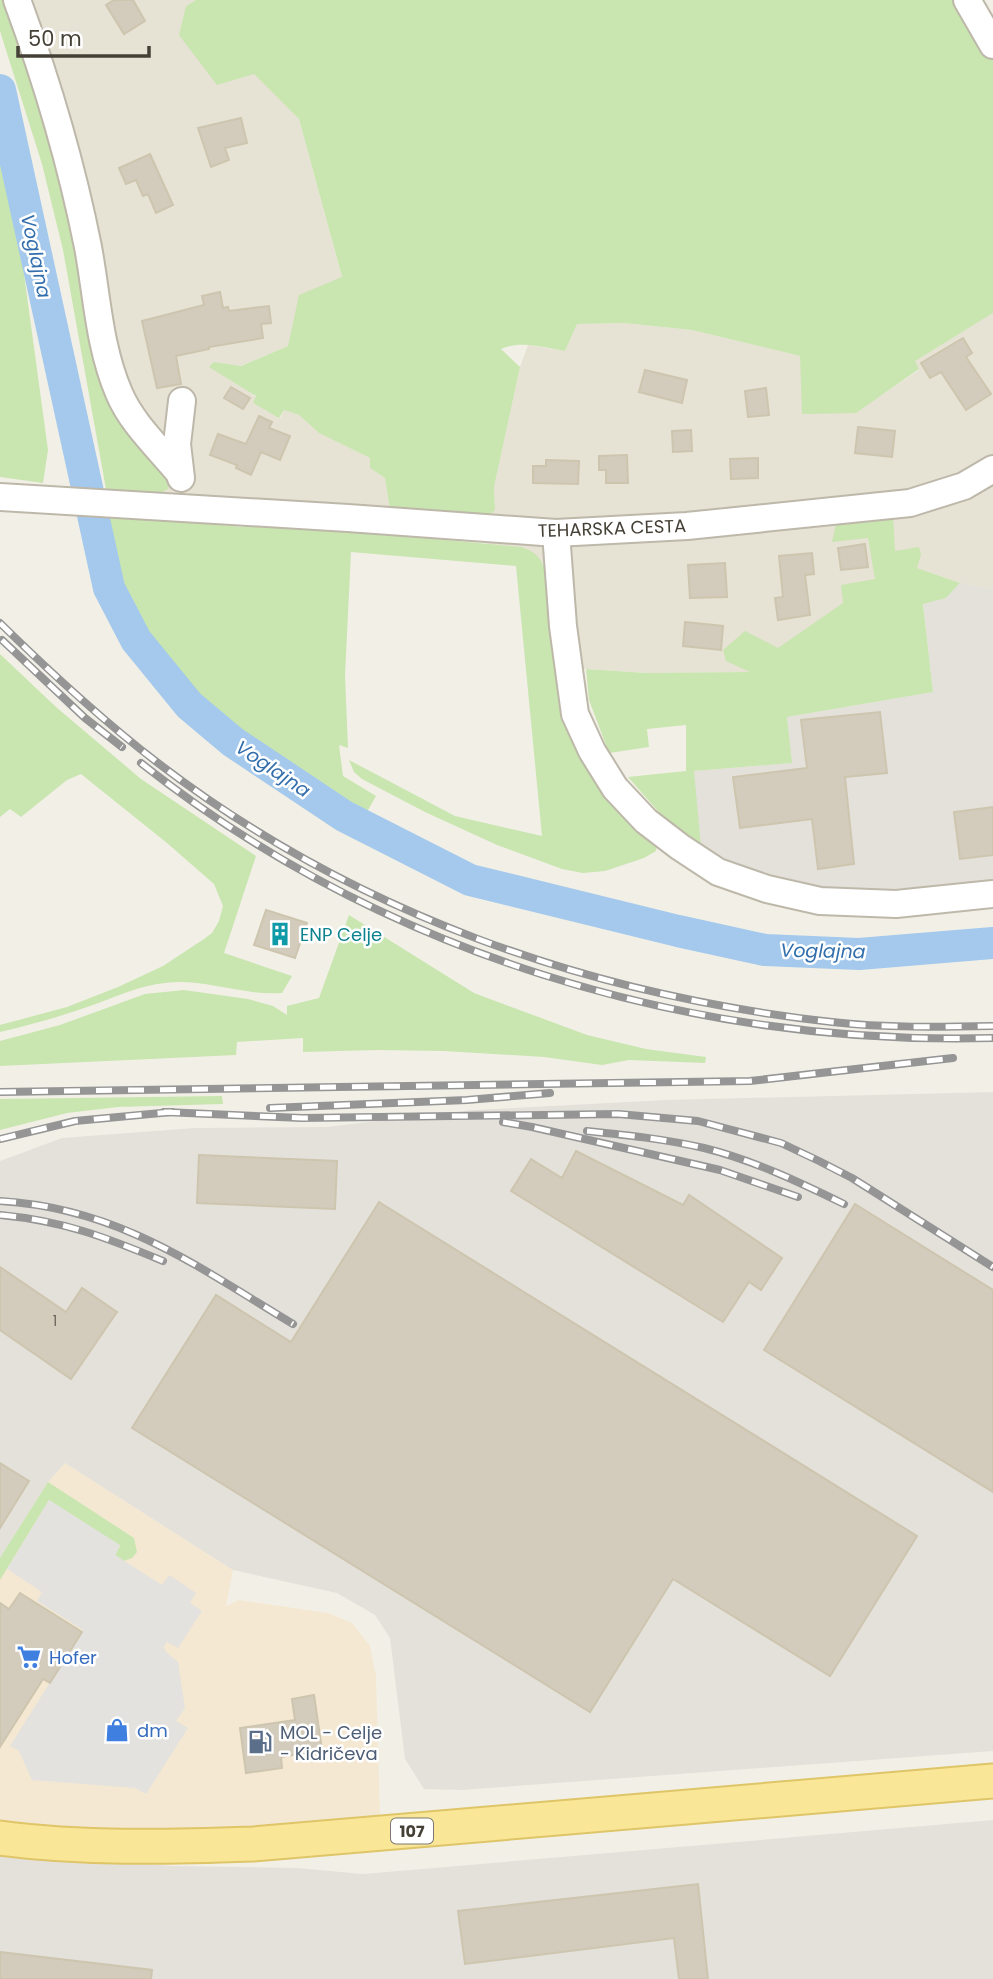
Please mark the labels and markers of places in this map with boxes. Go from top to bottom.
building icon: ENP Celje [266,920,294,948]
place label: ENP Celje [300,922,382,947]
supermarket icon: Hofer [15,1643,43,1671]
place label: Hofer [49,1645,97,1670]
shop icon: dm [103,1716,131,1744]
place label: dm [137,1718,168,1743]
place label: MOL - Celje - Kidričeva [280,1720,382,1766]
fuel station icon: MOL - Celje - Kidričeva [246,1728,274,1756]

